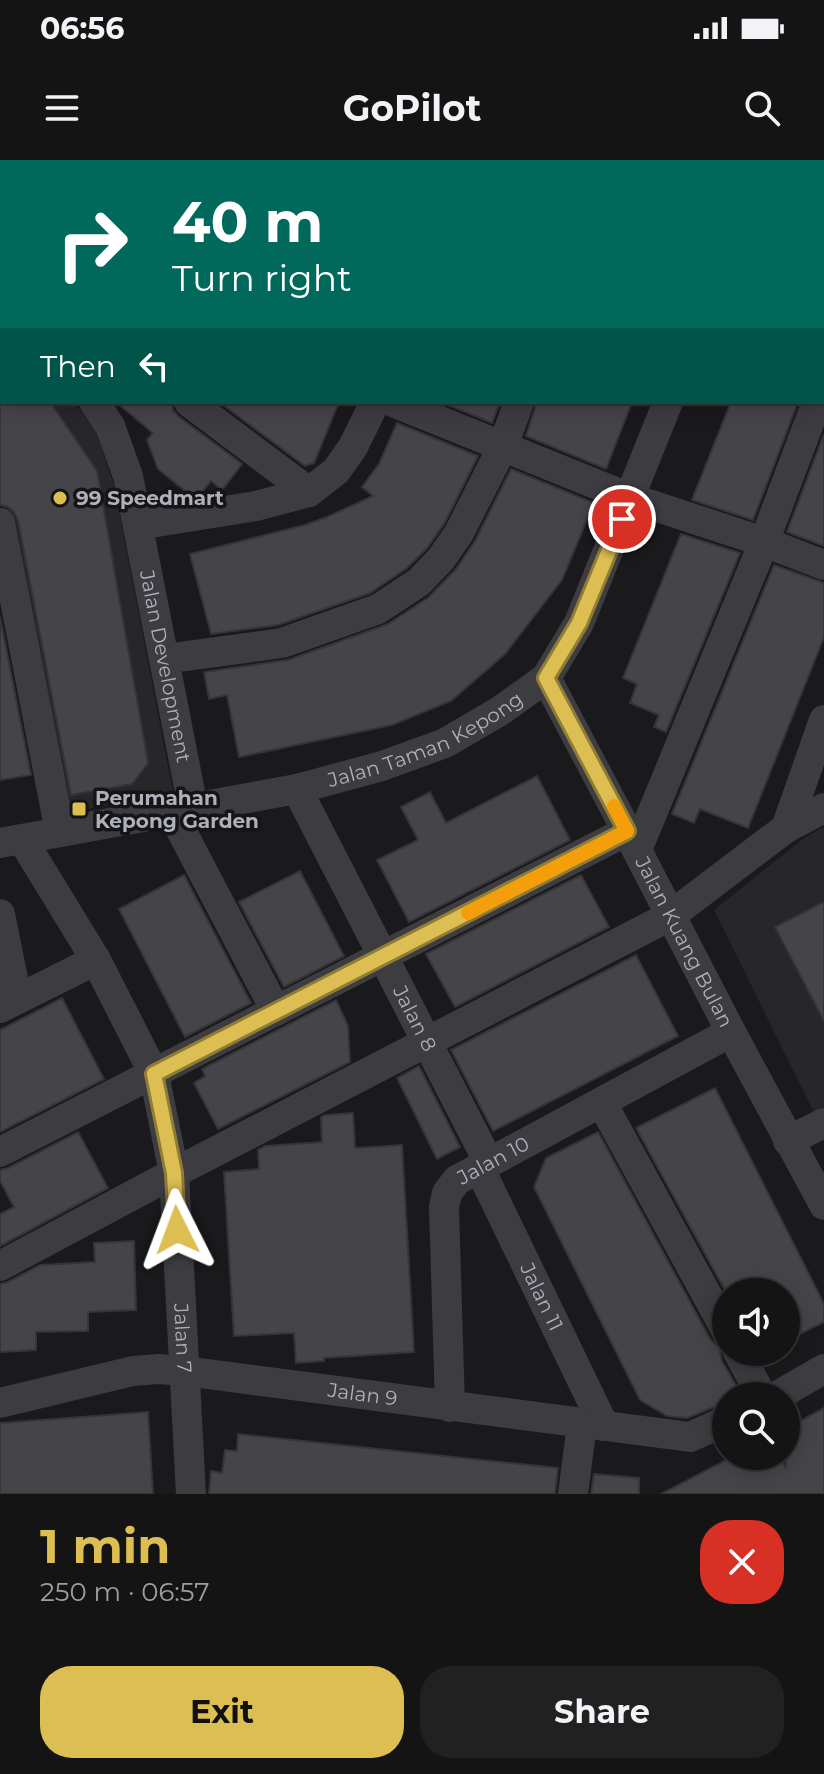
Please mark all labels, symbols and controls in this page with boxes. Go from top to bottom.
text: 06:56 [40,10,124,47]
icon: menu [40,86,84,130]
text: GoPilot [343,86,481,130]
icon: search [740,86,784,130]
text: 40 m [172,188,323,256]
icon: right [40,192,144,296]
text: Turn right [172,256,352,300]
icon: left [132,344,176,388]
text: Then [40,348,116,385]
pin [588,485,656,553]
place label: 99 Speedmart [76,486,224,510]
marker: 99 Speedmart [51,489,69,507]
icon: arrive [600,497,644,541]
street label: Jalan Development [135,567,196,765]
street label: Jalan Taman Kepong [324,687,527,792]
place label: Perumahan Kepong Garden [95,786,259,833]
marker: Perumahan Kepong Garden [70,800,88,818]
street label: Jalan Kuang Bulan [630,852,738,1031]
street label: Jalan 8 [388,981,442,1055]
street label: Jalan 10 [452,1131,533,1190]
position arrow [135,1188,219,1272]
street label: Jalan 11 [515,1258,568,1335]
map controls [712,1278,800,1470]
button: sound [712,1278,800,1366]
street label: Jalan 7 [169,1302,197,1373]
street label: Jalan 9 [325,1378,399,1411]
button: search [712,1382,800,1470]
text: 1 min [40,1517,170,1575]
button: close [700,1520,784,1604]
text: 250 m · 06:57 [40,1576,210,1608]
button: Exit [40,1666,404,1758]
button: Share [420,1666,784,1758]

